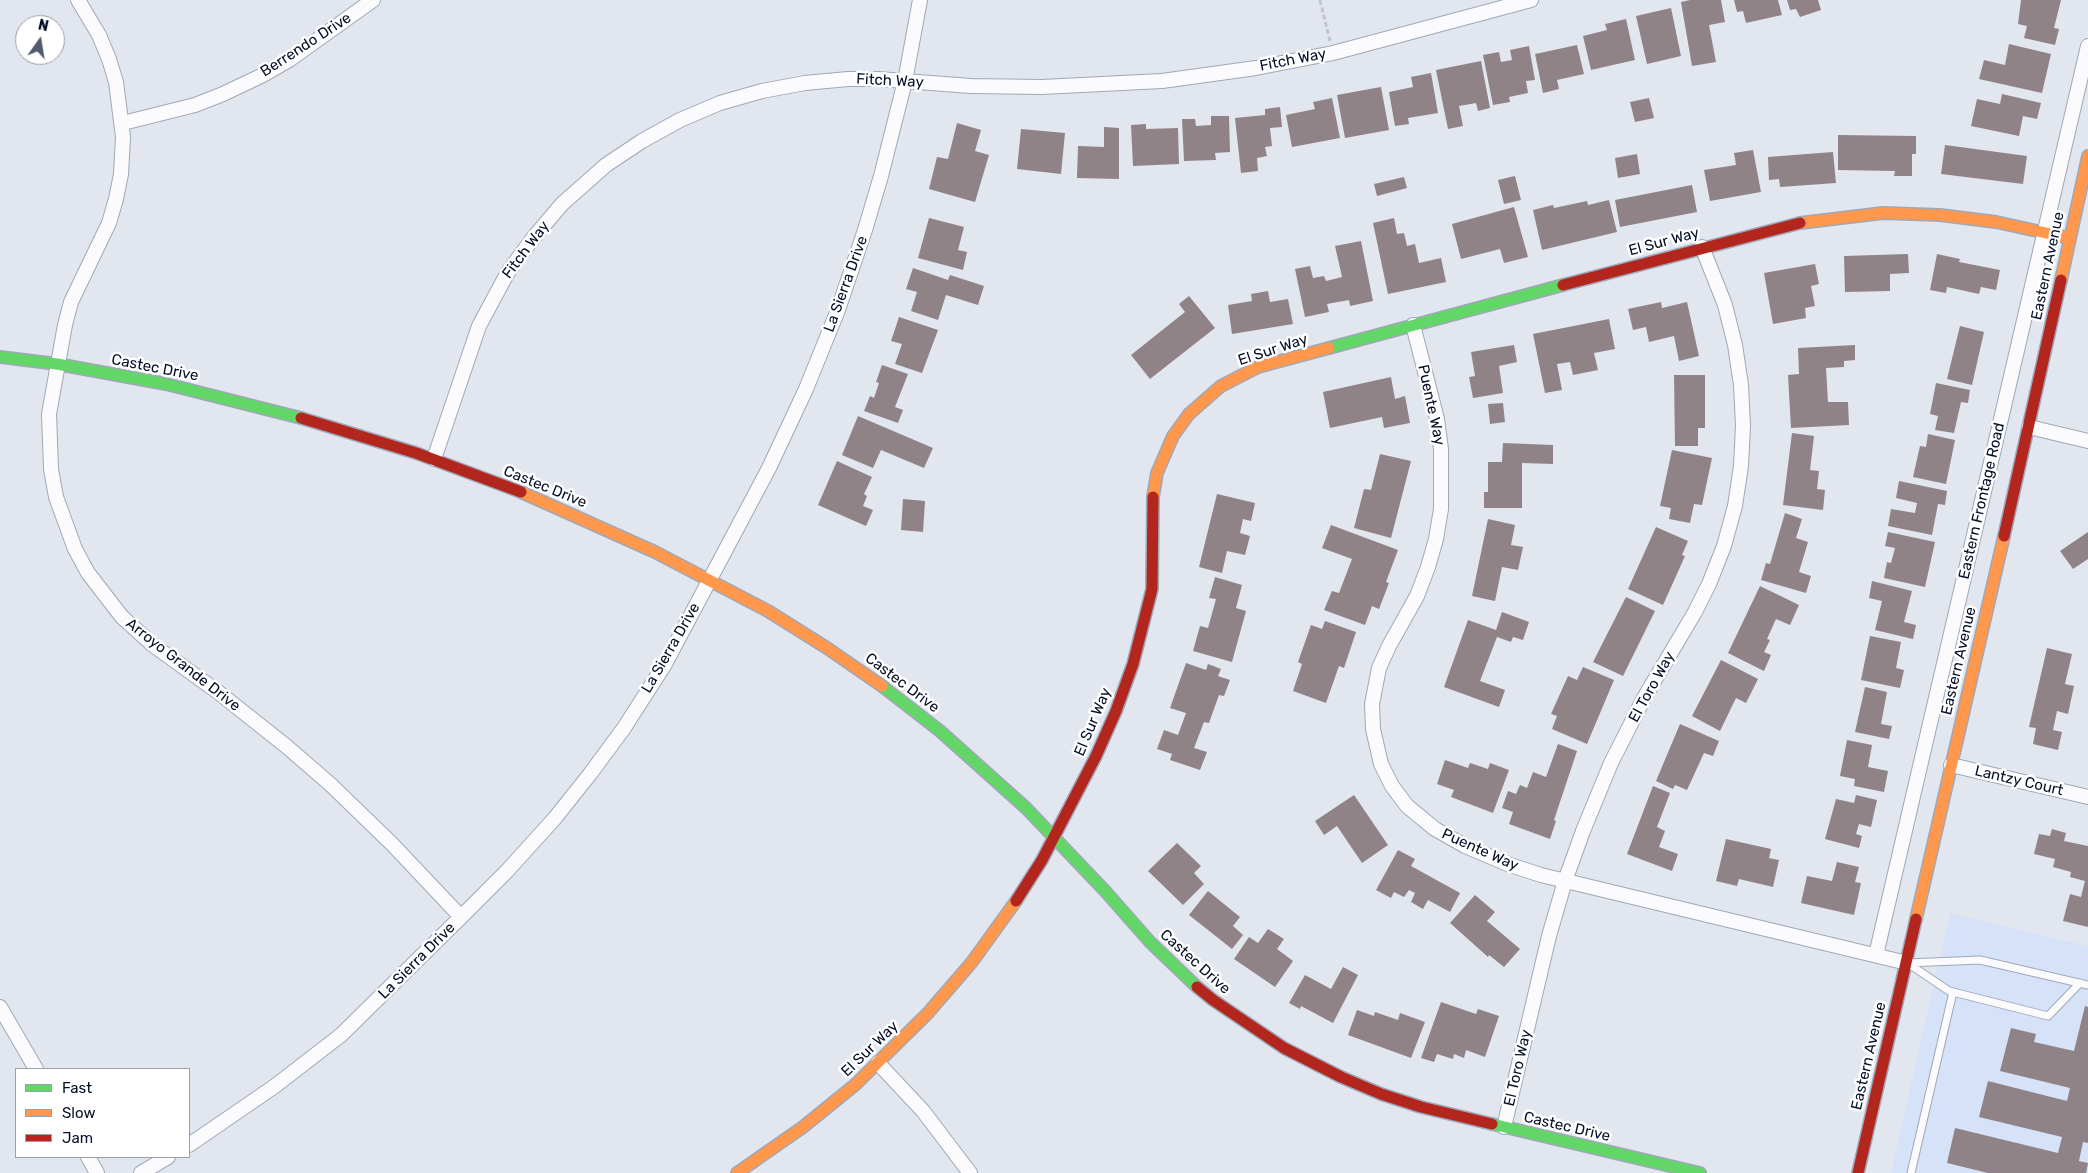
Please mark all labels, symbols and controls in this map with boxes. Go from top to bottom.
street label: Berrendo Drive [257,9,355,81]
north arrow [15,15,65,65]
text: N [36,16,50,35]
street label: Fitch Way [1258,45,1328,75]
street label: Fitch Way [856,70,924,92]
street label: Eastern Avenue [2028,210,2068,322]
street label: Fitch Way [499,218,553,282]
street label: El Sur Way [1627,224,1701,260]
street label: La Sierra Drive [820,233,872,335]
street label: El Sur Way [1236,330,1310,370]
street label: Castec Drive [110,351,200,385]
street label: Puente Way [1414,363,1448,447]
street label: Eastern Frontage Road [1955,421,2009,581]
street label: Castec Drive [501,462,589,512]
street label: La Sierra Drive [638,600,704,696]
street label: Eastern Avenue [1938,605,1980,717]
street label: Arroyo Grande Drive [122,615,244,715]
street label: El Toro Way [1625,648,1679,726]
street label: Castec Drive [861,649,943,717]
street label: El Sur Way [1071,685,1115,759]
street label: Lantzy Court [1973,762,2065,800]
street label: Puente Way [1439,825,1521,875]
street label: La Sierra Drive [375,919,459,1003]
street label: Castec Drive [1156,926,1234,998]
street label: Eastern Avenue [1848,1000,1890,1112]
street label: El Sur Way [838,1017,902,1081]
street label: El Toro Way [1500,1028,1536,1108]
legend [15,1068,190,1158]
text: Fast [62,1079,92,1097]
text: Slow [62,1104,95,1122]
street label: Castec Drive [1522,1108,1612,1146]
text: Jam [62,1129,93,1147]

